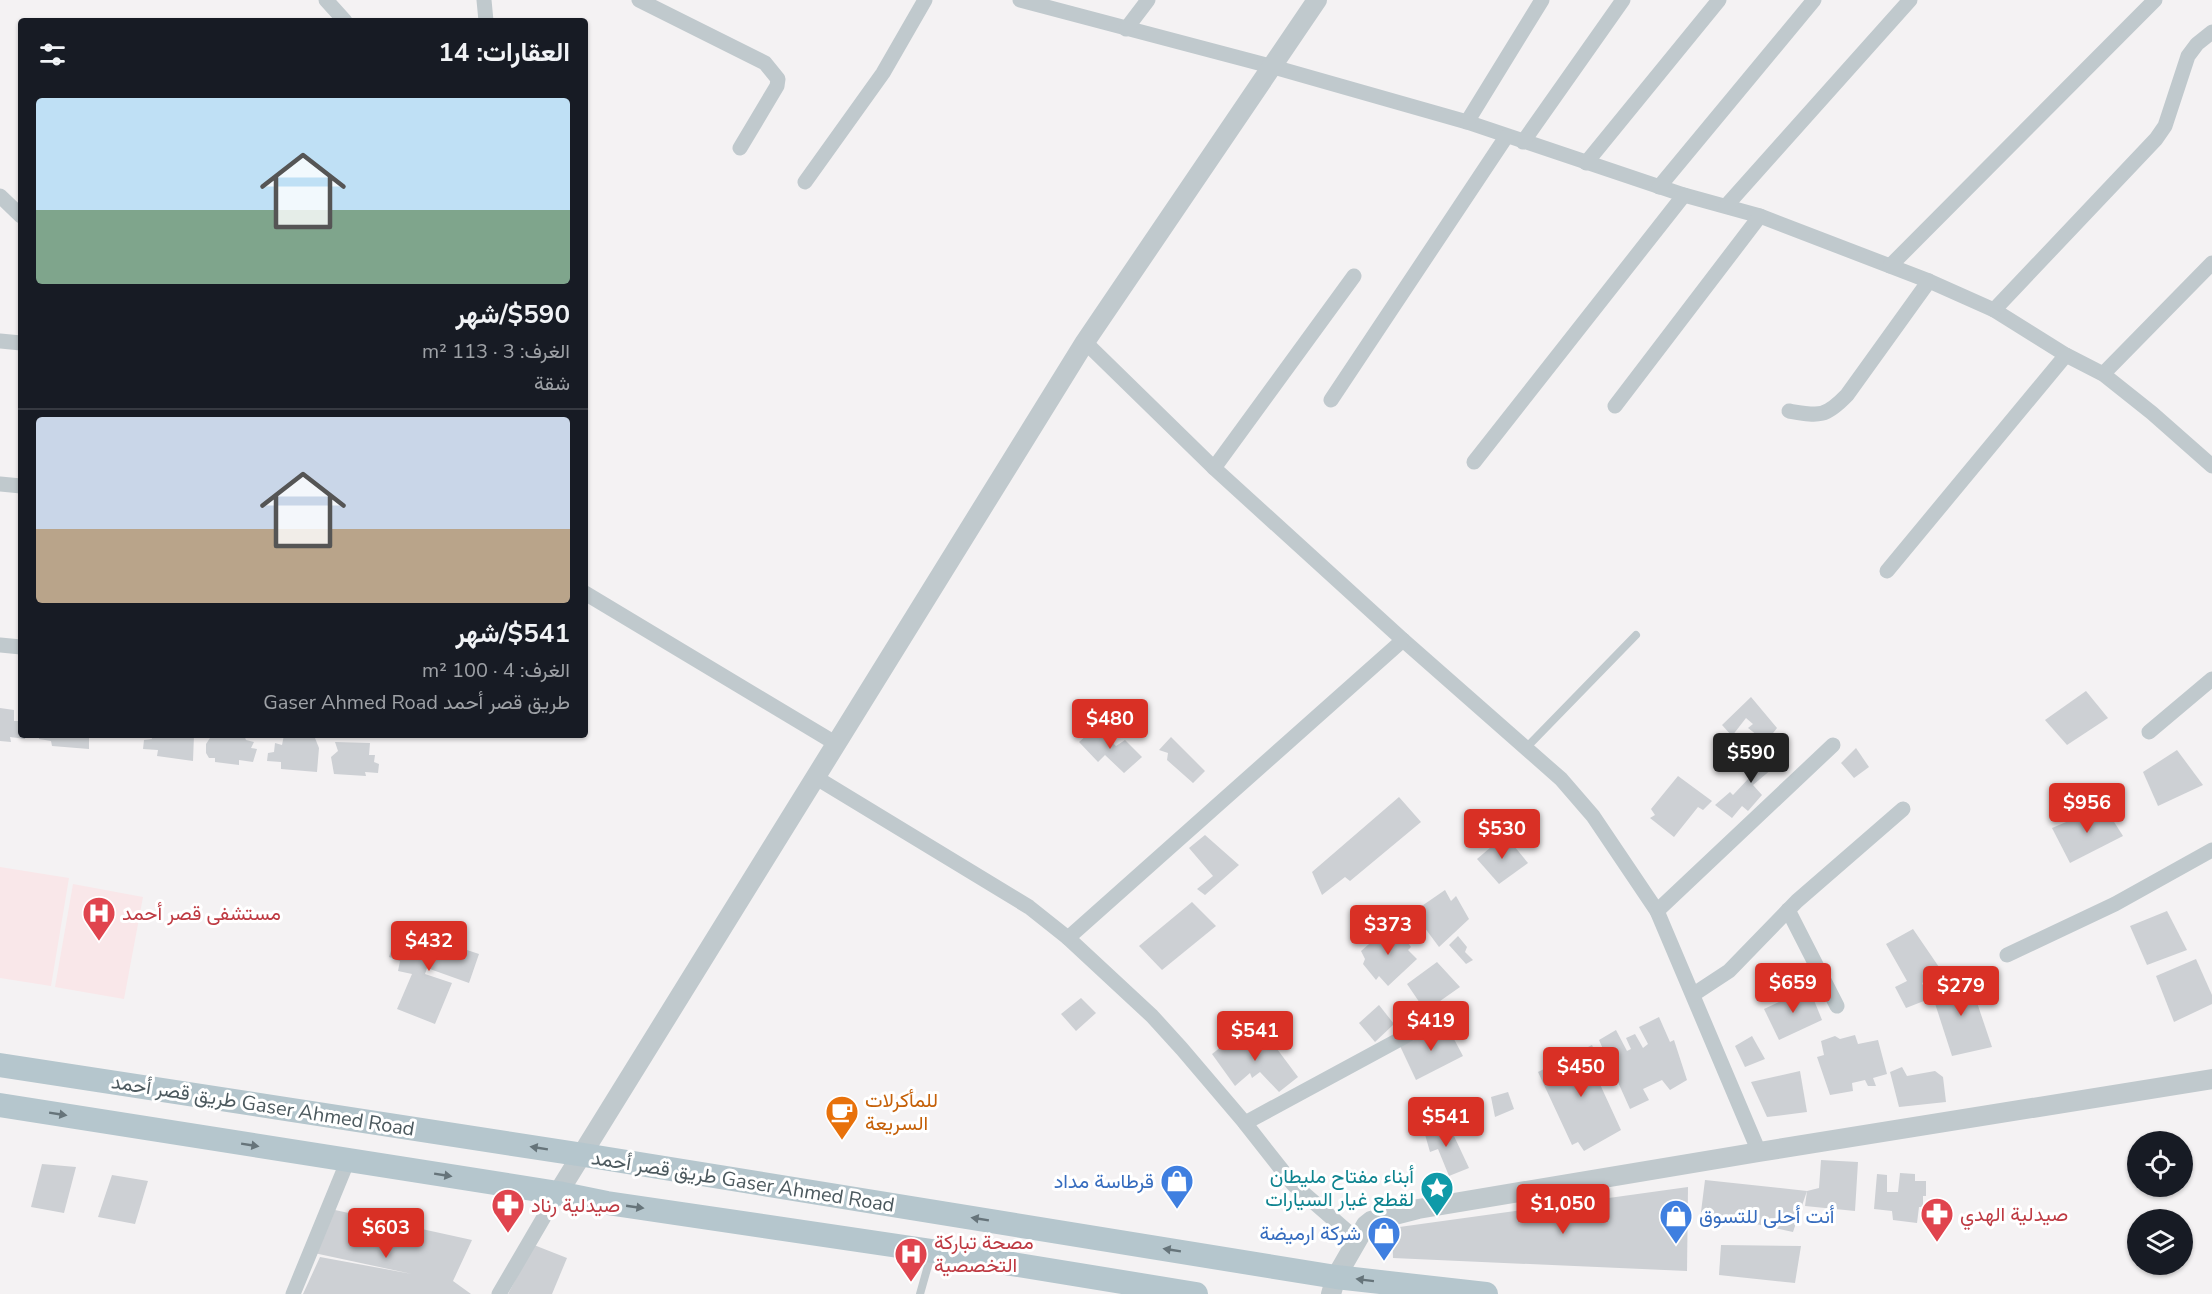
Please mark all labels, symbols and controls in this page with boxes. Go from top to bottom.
text: العقارات: 14 [438,35,570,70]
icon: filters [36,38,69,71]
icon: home [249,137,357,245]
text: $590/شهر [455,297,570,332]
text: الغرف: 3 · 113 m² [422,338,570,365]
text: شقة [534,370,570,397]
icon: home [249,456,357,564]
text: $541/شهر [455,616,570,651]
text: الغرف: 4 · 100 m² [422,657,570,684]
text: طريق قصر أحمد Gaser Ahmed Road [263,689,570,716]
pin: $480 [1074,699,1146,750]
text: $480 [1086,705,1134,732]
pin: $590 [1715,733,1787,784]
text: $590 [1727,739,1775,766]
pin: $956 [2051,783,2123,834]
text: $956 [2063,789,2111,816]
pin: $530 [1466,809,1538,860]
text: $530 [1478,815,1526,842]
hospital icon: مستشفى قصر أحمد [81,895,117,942]
place label: مستشفى قصر أحمد [122,900,281,927]
pin: $373 [1352,905,1424,956]
text: $373 [1364,911,1412,938]
pin: $432 [393,921,465,972]
text: $432 [405,927,453,954]
pin: $659 [1757,963,1829,1014]
pin: $279 [1925,966,1997,1017]
text: $659 [1769,969,1817,996]
text: $279 [1937,972,1985,999]
pin: $419 [1395,1001,1467,1052]
text: $419 [1407,1007,1455,1034]
pin: $541 [1219,1011,1291,1062]
text: $541 [1231,1017,1279,1044]
pin: $450 [1545,1047,1617,1098]
text: $450 [1557,1053,1605,1080]
street label: طريق قصر أحمد Gaser Ahmed Road [109,1068,417,1143]
place label: للمأكرلات السريعة [865,1087,938,1137]
cafe icon: للمأكرلات السريعة [824,1094,860,1141]
pin: $541 [1410,1097,1482,1148]
text: $541 [1422,1103,1470,1130]
one-way arrow [48,1110,67,1119]
map controls [2127,1131,2193,1275]
button: locate [2127,1131,2193,1197]
one-way arrow [241,1140,260,1149]
one-way arrow [529,1143,548,1152]
street label: طريق قصر أحمد Gaser Ahmed Road [589,1144,897,1219]
shop icon: قرطاسة مداد [1159,1163,1195,1210]
place label: أبناء مفتاح مليطان لقطع غيار السيارات [1265,1163,1414,1213]
place label: قرطاسة مداد [1054,1168,1154,1195]
place icon: أبناء مفتاح مليطان لقطع غيار السيارات [1419,1170,1455,1217]
one-way arrow [434,1171,453,1180]
pin: $1,050 [1514,1184,1612,1235]
pharmacy icon: صيدلية رناد [490,1187,526,1234]
text: $1,050 [1531,1190,1595,1217]
place label: صيدلية رناد [531,1192,620,1219]
pharmacy icon: صيدلية الهدي [1919,1196,1955,1243]
shop icon: أنت أحلى للتسوق [1658,1198,1694,1245]
place label: صيدلية الهدي [1960,1201,2068,1231]
one-way arrow [626,1203,645,1212]
place label: أنت أحلى للتسوق [1699,1203,1835,1230]
pin: $603 [350,1208,422,1259]
button: layers [2127,1209,2193,1275]
text: $603 [362,1214,410,1241]
one-way arrow [970,1214,989,1223]
shop icon: شركة ارميضة [1366,1215,1402,1262]
place label: شركة ارميضة [1260,1220,1361,1247]
place label: مصحة تباركة التخصصية [934,1229,1034,1279]
hospital icon: مصحة تباركة التخصصية [893,1236,929,1283]
one-way arrow [1163,1246,1182,1255]
one-way arrow [1355,1275,1374,1285]

